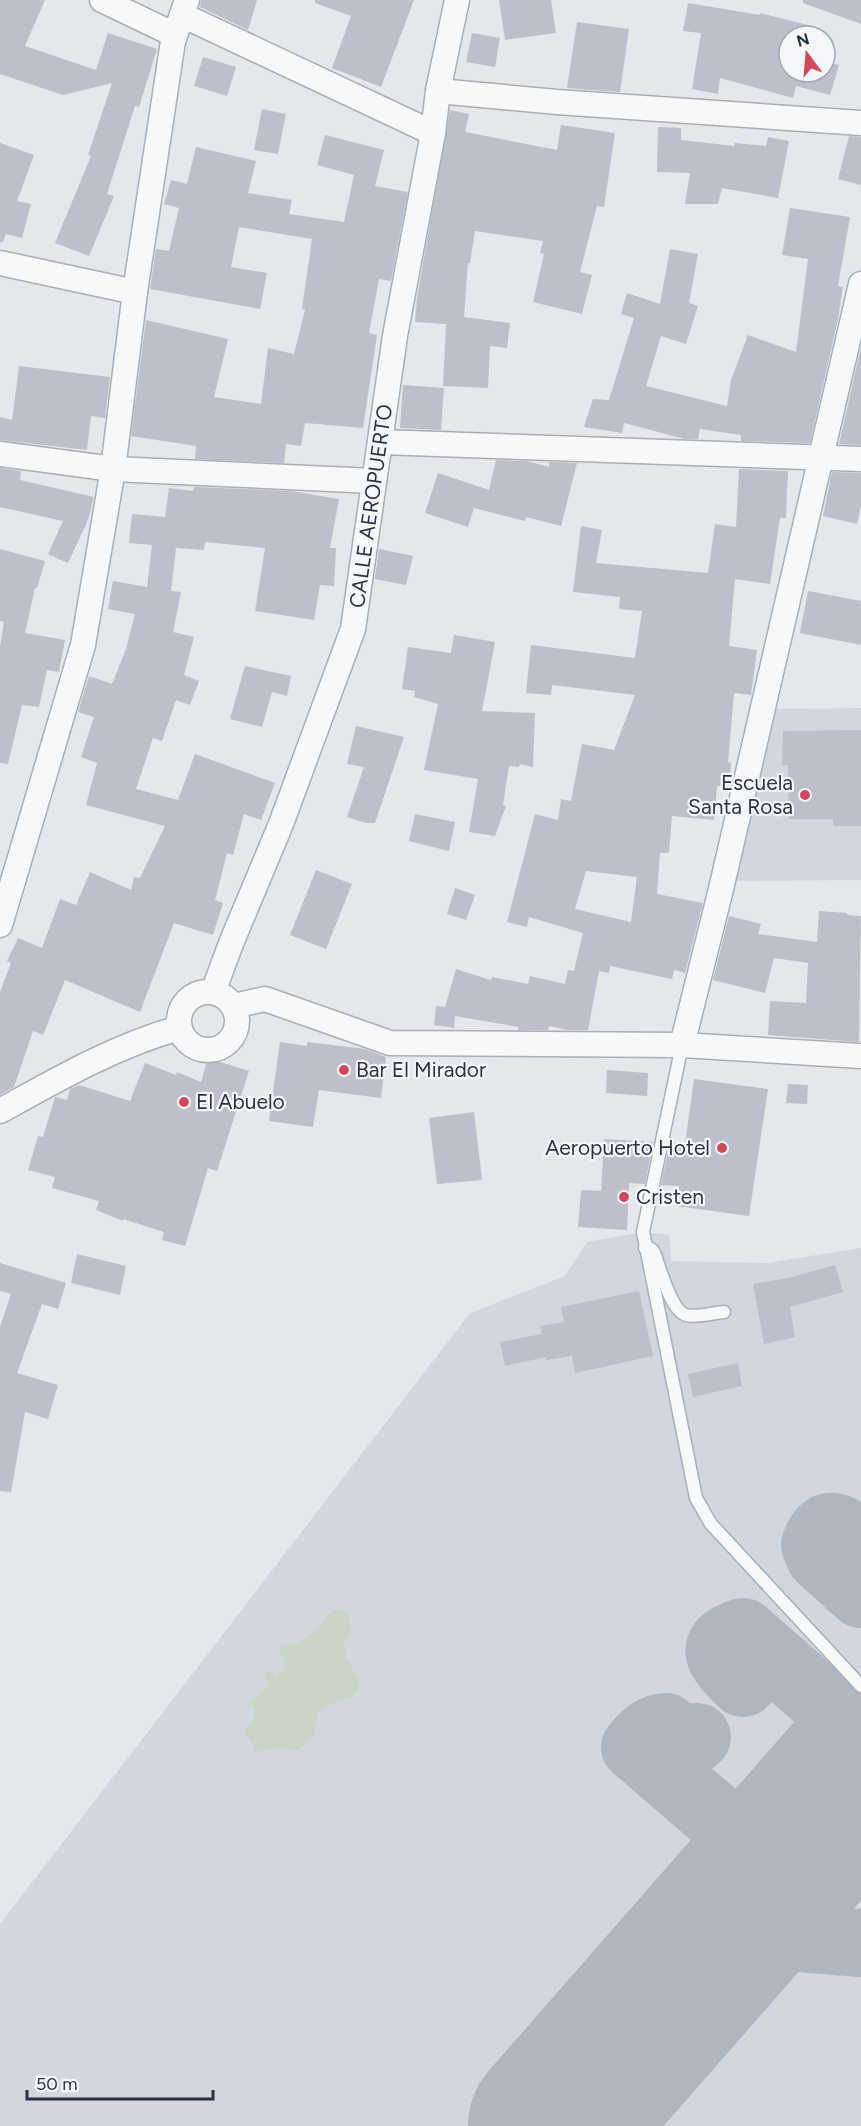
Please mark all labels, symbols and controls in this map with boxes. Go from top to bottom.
north arrow [777,24,837,84]
text: N [794,29,812,51]
street label: CALLE AEROPUERTO [344,403,397,609]
place label: Escuela Santa Rosa [688,770,793,819]
marker: Escuela Santa Rosa [798,788,812,802]
place label: Bar El Mirador [356,1057,486,1082]
marker: Bar El Mirador [337,1063,351,1077]
place label: El Abuelo [196,1089,285,1114]
marker: El Abuelo [177,1095,191,1109]
place label: Aeropuerto Hotel [545,1135,710,1160]
marker: Aeropuerto Hotel [715,1141,729,1155]
place label: Cristen [636,1184,704,1209]
marker: Cristen [617,1190,631,1204]
scale bar [27,2063,213,2101]
text: 50 m [36,2073,78,2095]

